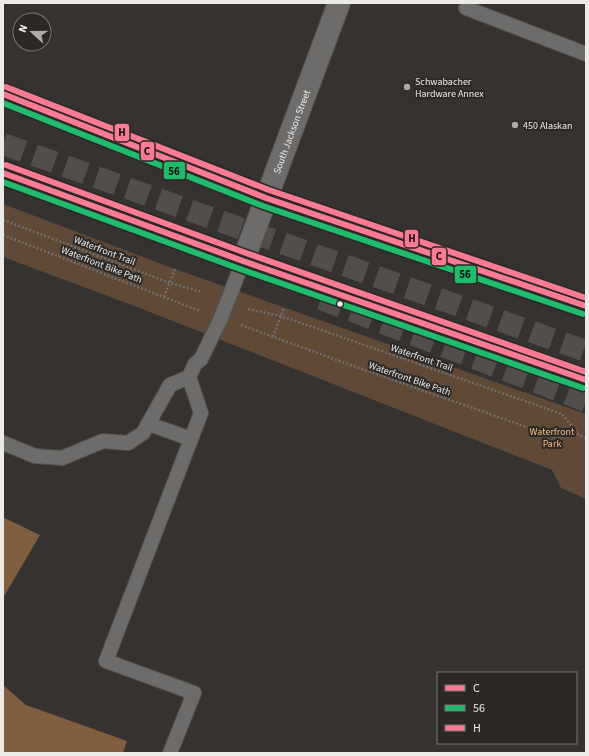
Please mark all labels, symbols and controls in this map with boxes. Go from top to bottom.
north arrow [12,12,52,52]
text: N [15,22,31,35]
place label: Schwabacher Hardware Annex [415,75,484,101]
marker: Schwabacher Hardware Annex [402,82,412,92]
street label: South Jackson Street [270,87,314,176]
place label: 450 Alaskan [523,119,572,133]
marker: 450 Alaskan [510,120,520,130]
line badge: H [114,123,130,142]
text: H [118,125,126,140]
line badge: C [140,141,155,161]
text: C [144,144,151,159]
line badge: 56 [163,161,186,180]
text: 56 [168,164,180,179]
line badge: H [404,229,419,248]
text: H [408,231,416,246]
street label: Waterfront Trail [72,233,138,269]
street label: Waterfront Bike Path [59,243,144,287]
line badge: C [431,247,447,266]
text: C [436,249,443,264]
line badge: 56 [454,265,477,284]
text: 56 [459,267,471,282]
unlabelled marker [335,299,345,309]
street label: Waterfront Trail [389,341,455,375]
street label: Waterfront Bike Path [367,358,453,400]
park label: Waterfront Park [530,425,575,451]
legend [437,672,577,744]
text: C [473,680,480,697]
text: 56 [473,700,485,717]
text: H [473,720,481,737]

